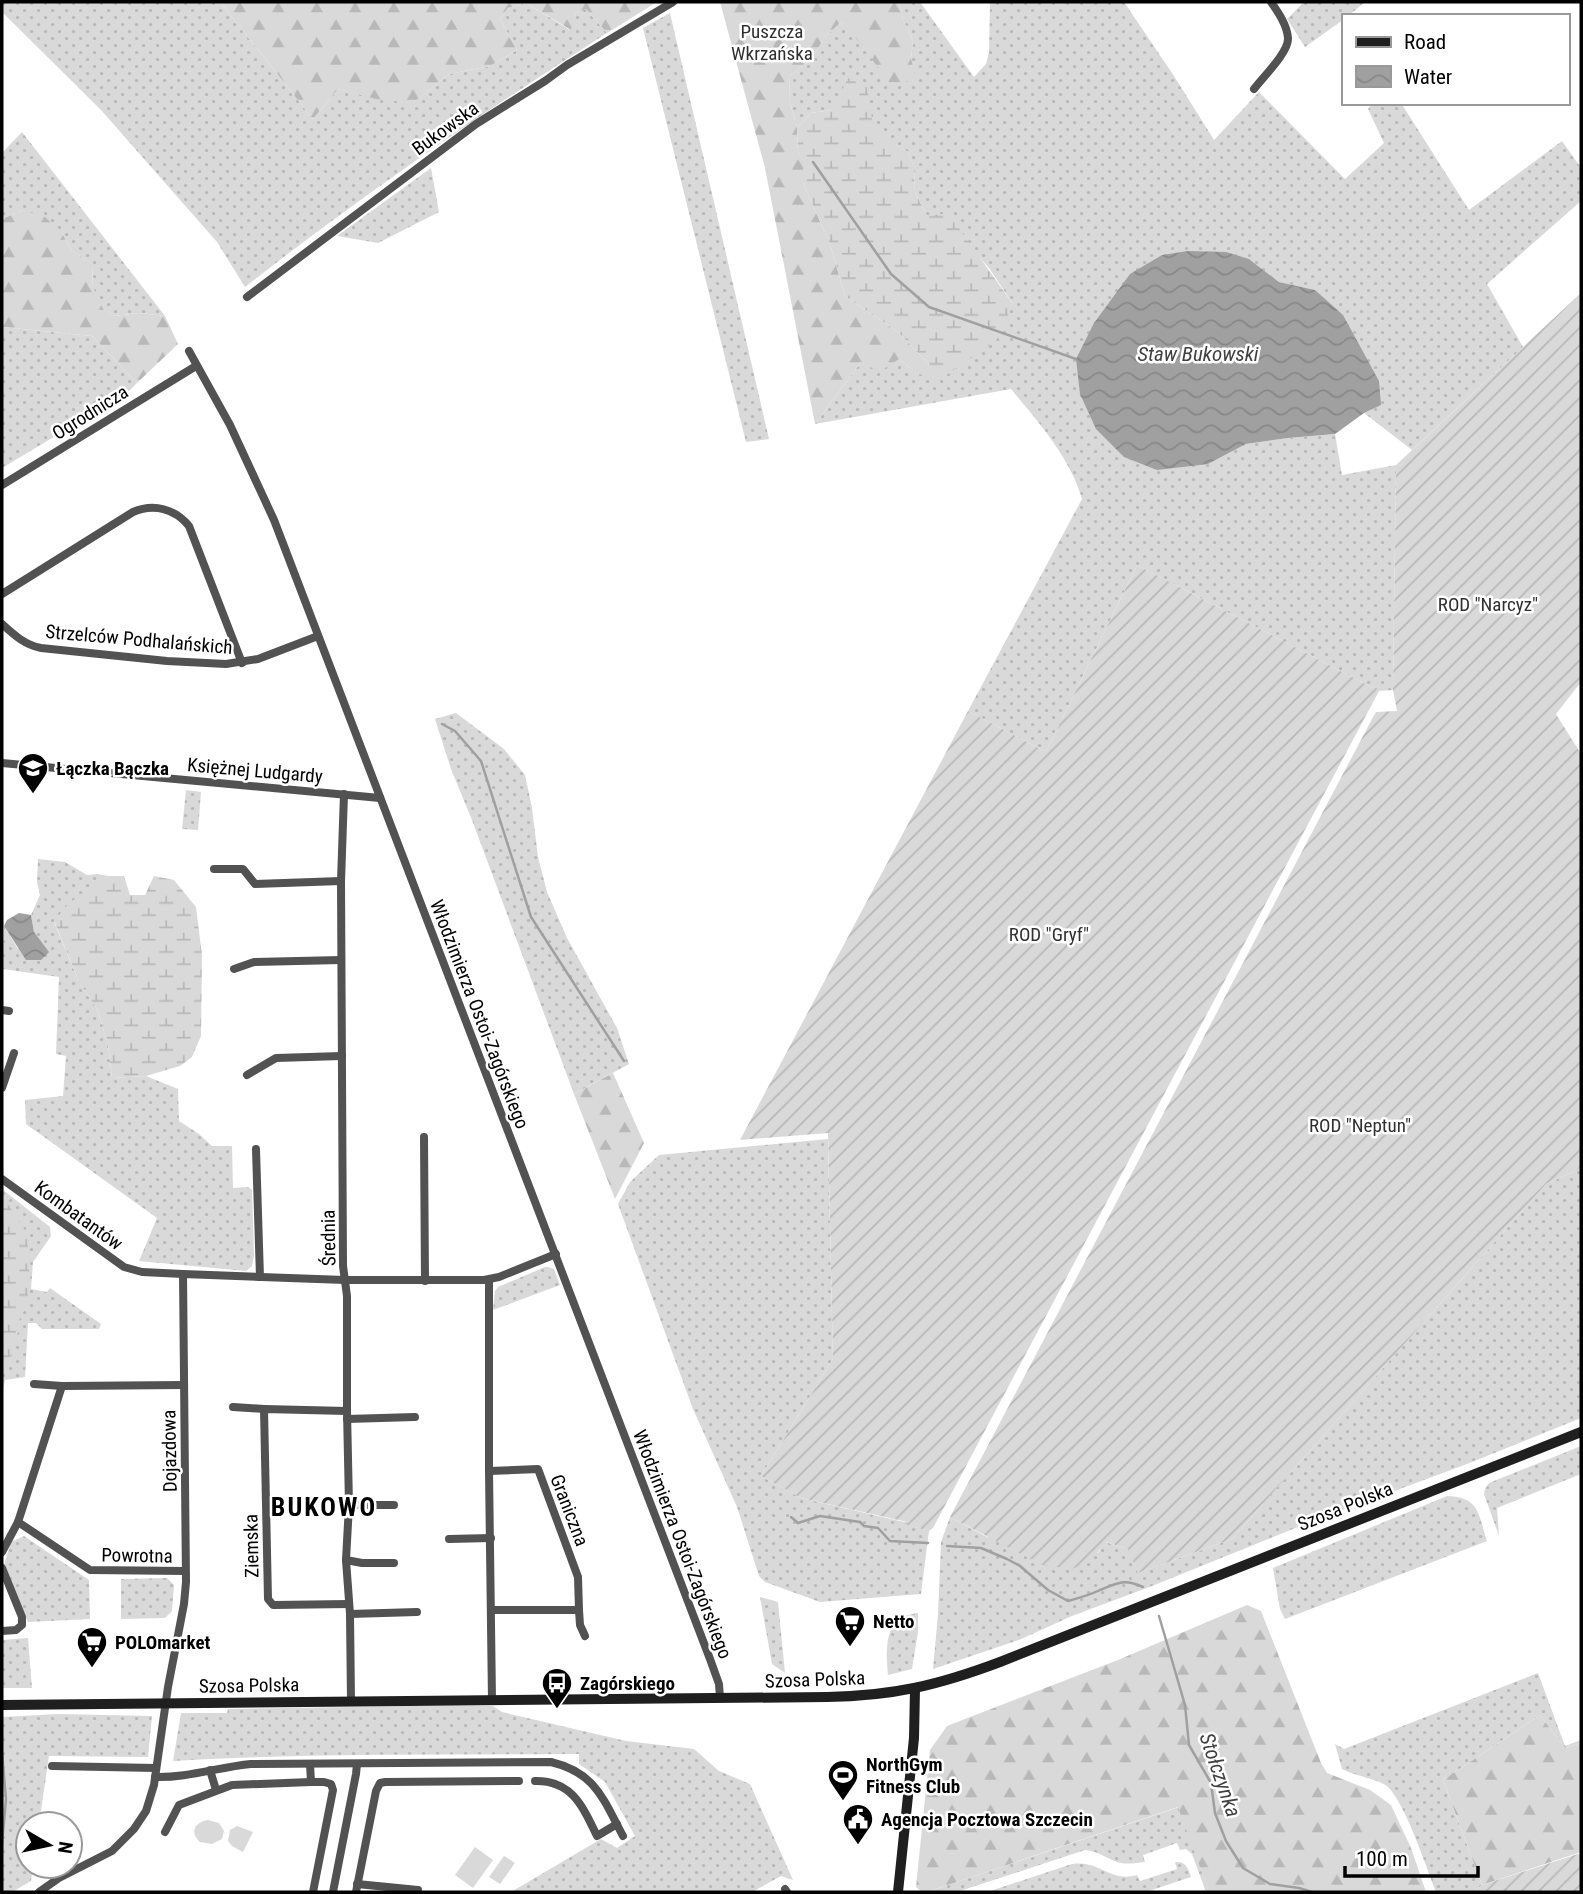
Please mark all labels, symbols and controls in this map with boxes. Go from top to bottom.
legend [1342,14,1569,105]
park label: Puszcza Wkrzańska [731,20,813,65]
text: Road [1404,30,1446,54]
text: Water [1404,65,1452,89]
street label: Bukowska [408,97,483,160]
water label: Staw Bukowski [1137,342,1259,366]
street label: Ogrodnicza [48,380,132,445]
park label: ROD "Narcyz" [1438,593,1538,616]
street label: Strzelców Podhalańskich [45,620,233,659]
school or university icon: Łączka Bączka [16,751,50,795]
street label: Księżnej Ludgardy [186,753,324,788]
place label: Łączka Bączka [56,757,169,780]
street label: Włodzimierza Ostoi-Zagórskiego [425,896,534,1132]
park label: ROD "Gryf" [1009,923,1089,946]
park label: ROD "Neptun" [1309,1114,1411,1137]
street label: Kombatantów [30,1176,127,1255]
street label: Średnia [317,1210,340,1266]
street label: Dojazdowa [157,1410,182,1492]
street label: Włodzimierza Ostoi-Zagórskiego [628,1426,737,1662]
street label: Graniczna [545,1471,594,1549]
street label: Szosa Polska [1294,1477,1396,1536]
district label: BUKOWO [271,1492,377,1522]
street label: Ziemska [239,1514,264,1578]
street label: Powrotna [101,1543,173,1568]
supermarket icon: Netto [833,1604,867,1648]
place label: Netto [873,1610,915,1633]
supermarket icon: POLOmarket [75,1625,109,1669]
place label: POLOmarket [115,1631,211,1654]
bus stop icon: Zagórskiego [540,1666,574,1710]
street label: Szosa Polska [764,1666,866,1693]
place label: Zagórskiego [580,1672,675,1695]
street label: Szosa Polska [199,1673,299,1698]
water label: Stołczynka [1194,1730,1246,1820]
place label: NorthGym Fitness Club [866,1753,960,1798]
sports icon: NorthGym Fitness Club [826,1758,860,1802]
public building icon: Agencja Pocztowa Szczecin [841,1802,875,1846]
place label: Agencja Pocztowa Szczecin [881,1808,1093,1831]
north arrow [14,1810,84,1880]
scale bar [1345,1834,1478,1878]
text: N [53,1840,78,1855]
text: 100 m [1356,1847,1408,1871]

